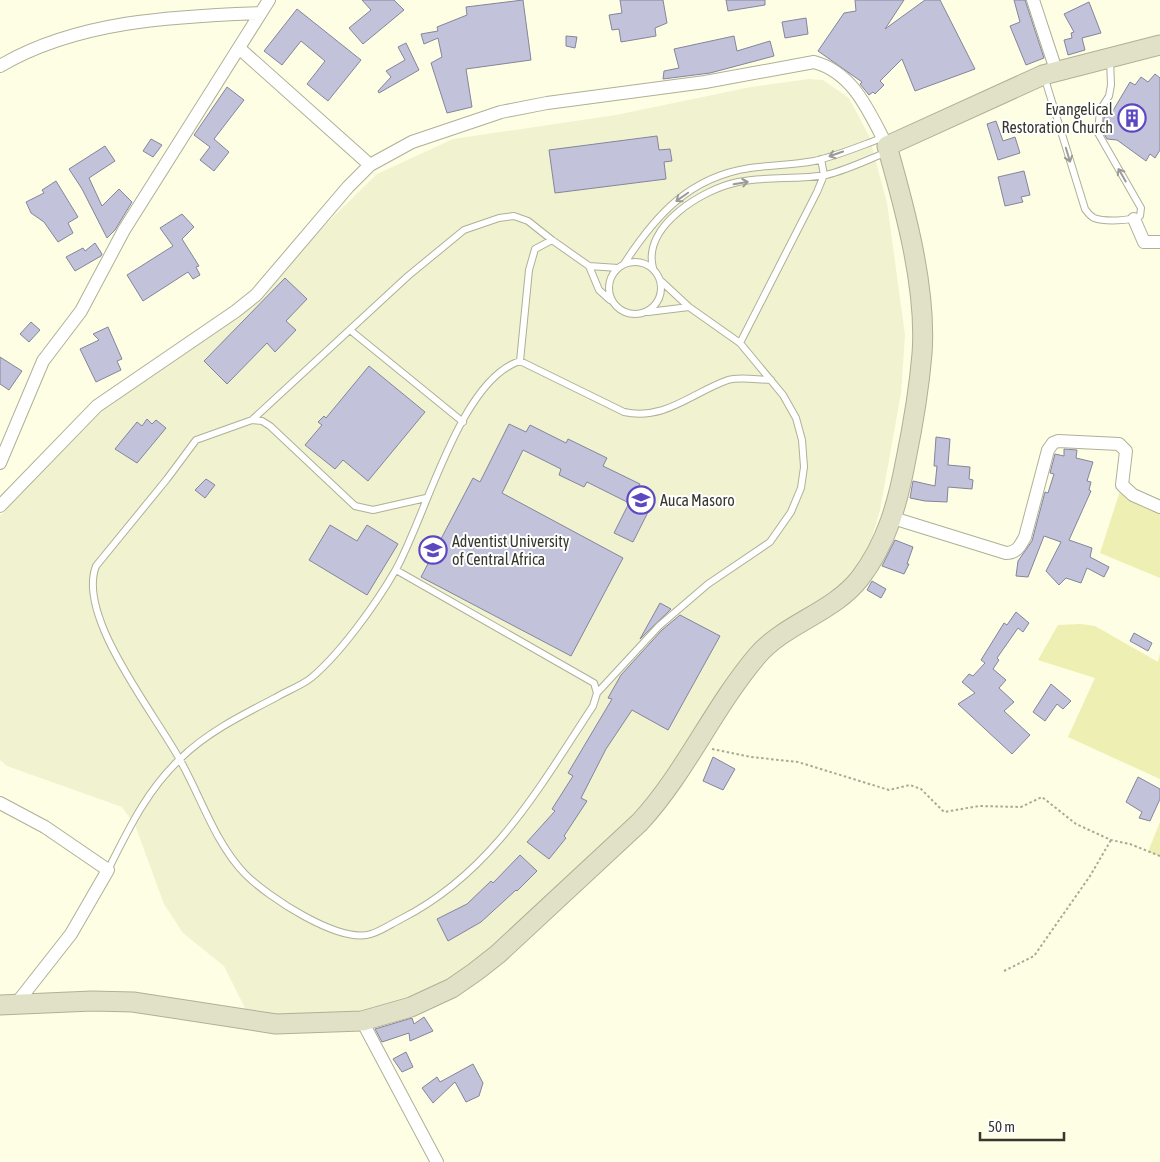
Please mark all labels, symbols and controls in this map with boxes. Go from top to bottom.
place label: Evangelical Restoration Church [1001,100,1114,136]
building icon: Evangelical Restoration Church [1117,103,1147,133]
one-way arrow [1064,146,1073,162]
one-way arrow [829,150,845,159]
one-way arrow [1116,168,1126,182]
one-way arrow [733,177,749,187]
one-way arrow [675,192,689,202]
school or university icon: Auca Masoro [626,485,656,515]
place label: Auca Masoro [660,491,735,509]
place label: Adventist University of Central Africa [452,532,570,568]
school or university icon: Adventist University of Central Africa [418,535,448,565]
scale bar [980,1110,1064,1142]
text: 50 m [988,1118,1015,1135]

